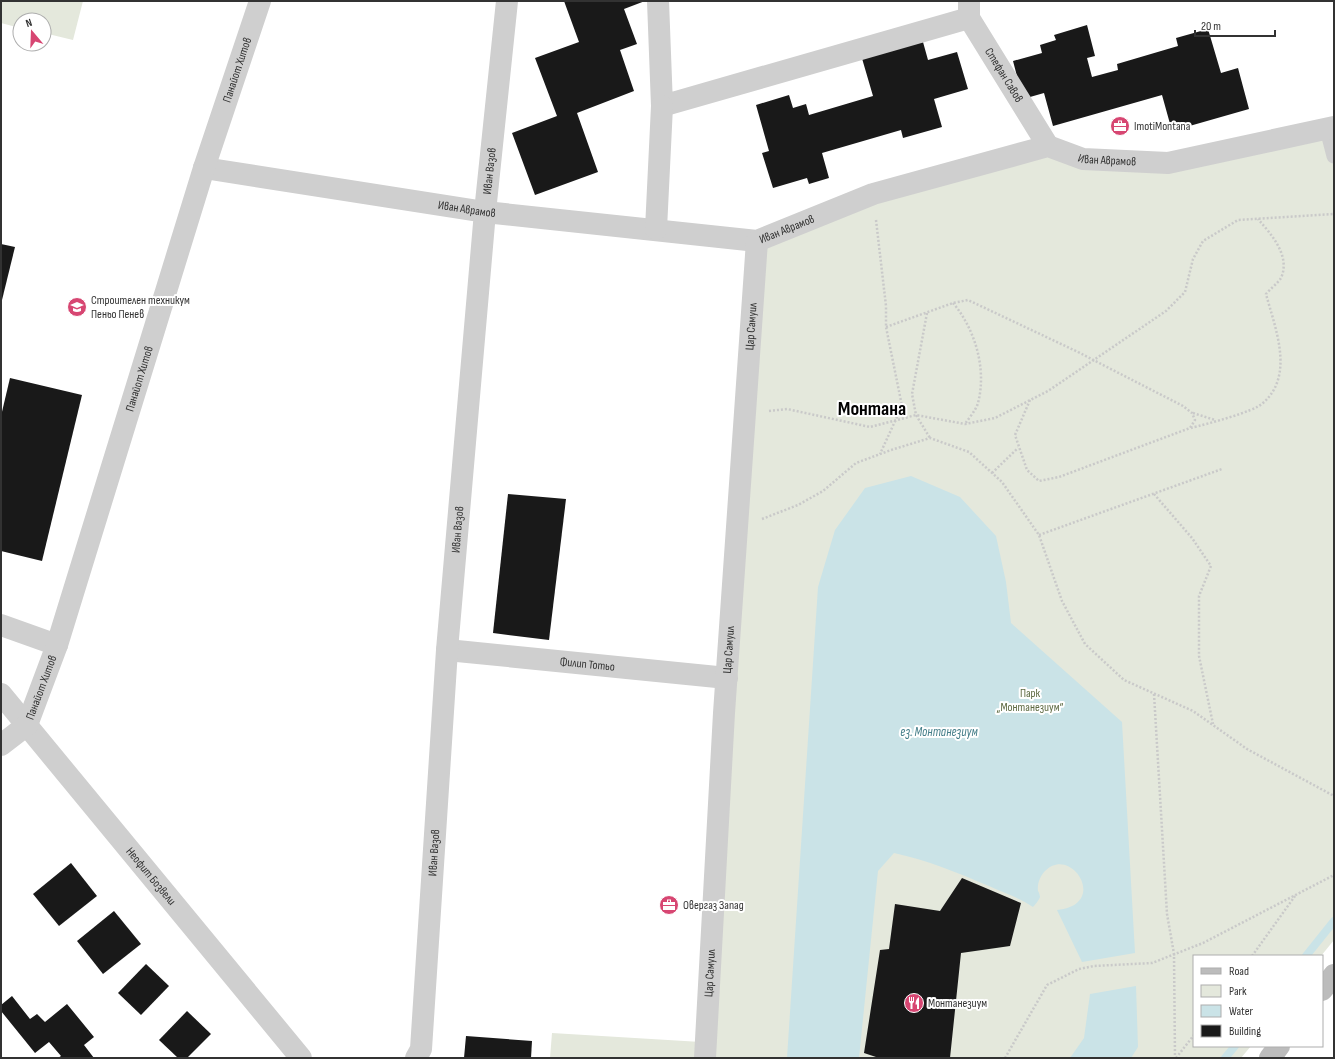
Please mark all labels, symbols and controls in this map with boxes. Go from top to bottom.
north arrow [12,12,52,52]
scale bar [1195,12,1275,38]
text: N [24,16,34,30]
text: 20 m [1201,19,1221,34]
street label: Панайот Хитов [220,35,255,104]
street label: Стефан Савов [981,45,1026,105]
office icon: ImotiMontana [1109,115,1131,137]
place label: ImotiMontana [1134,119,1191,134]
street label: Иван Вазов [480,147,500,195]
street label: Иван Аврамов [1076,151,1136,169]
street label: Иван Аврамов [437,198,496,221]
street label: Иван Аврамов [757,212,817,247]
place label: Строителен техникум Пеньо Пенев [91,293,190,322]
school or university icon: Строителен техникум Пеньо Пенев [66,296,88,318]
street label: Цар Самуил [742,301,761,351]
street label: Панайот Хитов [122,344,157,413]
district label: Монтана [838,397,906,421]
street label: Иван Вазов [448,506,467,554]
street label: Цар Самуил [720,625,738,674]
street label: Панайот Хитов [23,653,60,722]
street label: Филип Тотьо [559,654,616,675]
park label: Парк „Монтанезиум“ [997,686,1064,715]
water label: ез. Монтанезиум [900,724,978,740]
street label: Иван Вазов [425,829,443,877]
street label: Неофит Бозвели [122,844,179,908]
office icon: Овергаз Запад [658,894,680,916]
place label: Овергаз Запад [683,898,744,913]
street label: Цар Самуил [701,948,719,997]
legend [1193,955,1323,1047]
text: Road [1229,964,1249,979]
text: Park [1229,984,1247,999]
restaurant icon: Монтанезиум [903,992,925,1014]
place label: Монтанезиум [928,996,987,1011]
text: Water [1229,1004,1253,1019]
text: Building [1229,1024,1261,1039]

